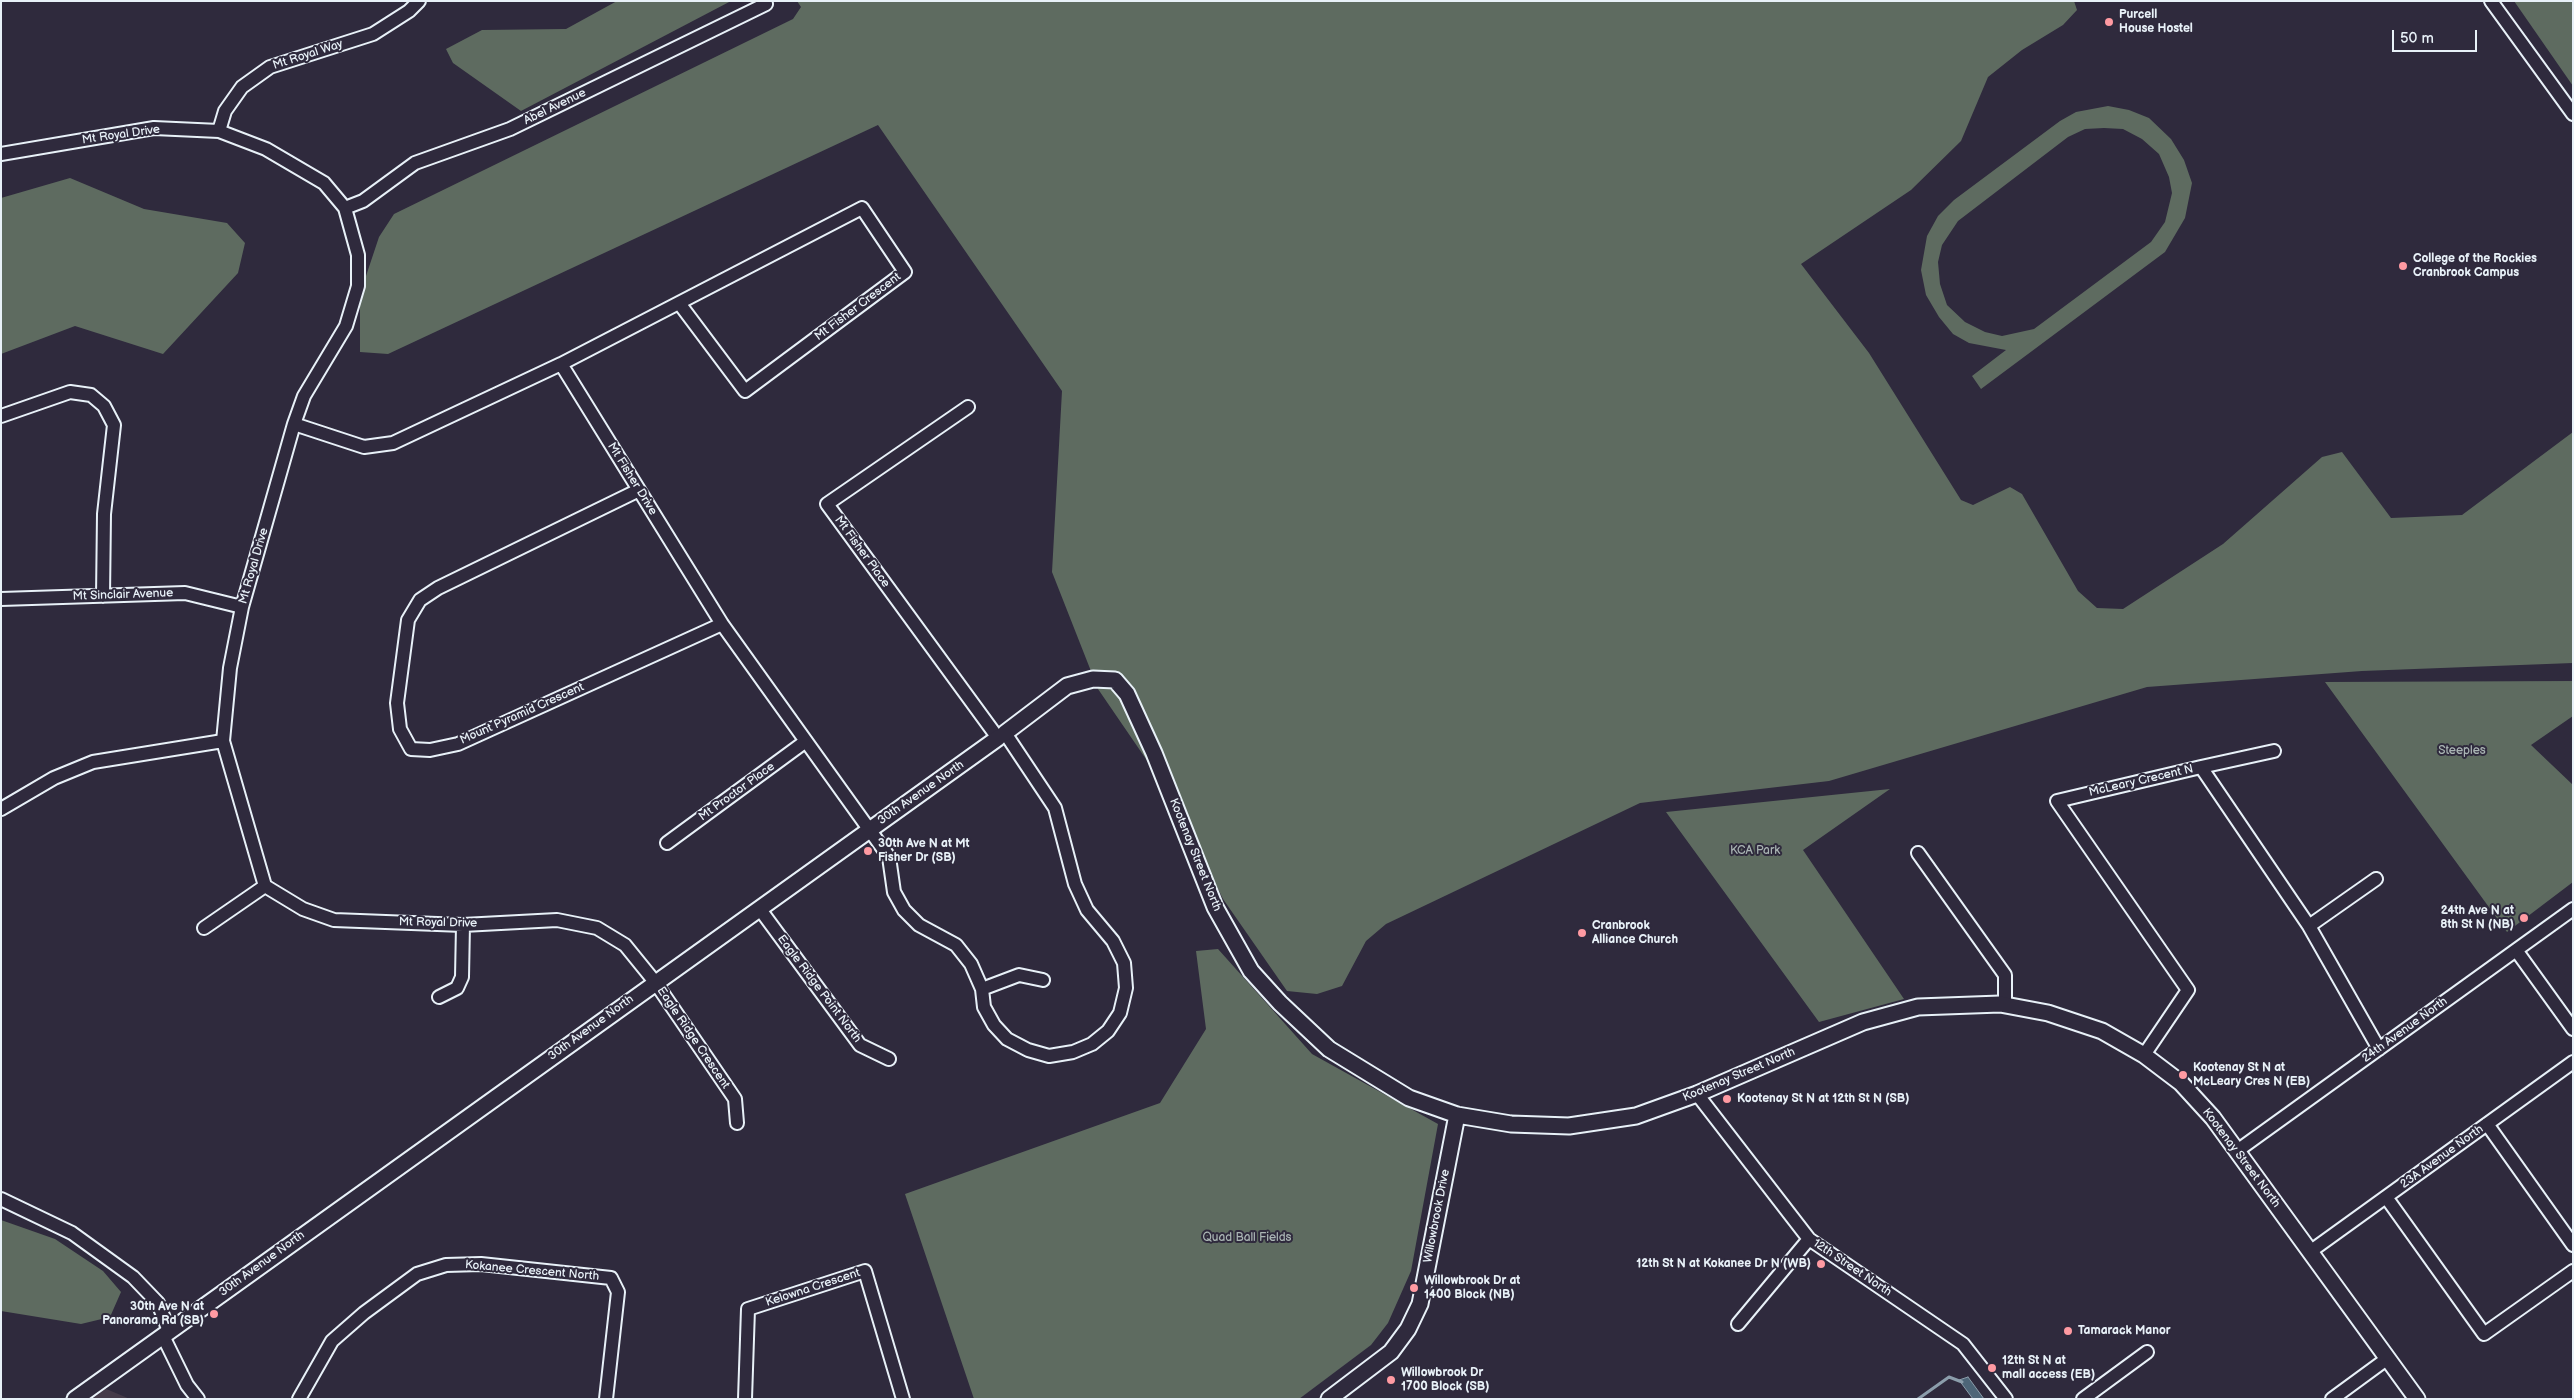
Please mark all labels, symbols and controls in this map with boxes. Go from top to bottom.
place label: Purcell House Hostel [2119,8,2193,36]
marker: Purcell House Hostel [2103,16,2115,28]
scale bar [2394,20,2479,52]
text: 50 m [2400,29,2434,48]
street label: Mt Royal Way [271,37,345,73]
street label: Abel Avenue [522,86,588,128]
street label: Mt Royal Drive [81,122,161,148]
place label: College of the Rockies Cranbrook Campus [2413,252,2537,280]
marker: College of the Rockies Cranbrook Campus [2397,260,2409,272]
street label: Mt Fisher Crescent [812,270,904,344]
street label: Mt Fisher Drive [604,440,660,518]
street label: Mt Fisher Place [831,513,893,591]
street label: Mt Royal Drive [236,526,272,606]
street label: Mt Sinclair Avenue [73,586,173,604]
street label: Mount Pyramid Crescent [458,680,586,748]
park label: Steeples [2438,744,2486,758]
street label: 30th Avenue North [875,758,967,828]
street label: Mt Proctor Place [696,760,778,824]
street label: McLeary Crecent N [2087,762,2195,800]
street label: Kootenay Street North [1166,796,1224,914]
place label: 30th Ave N at Mt Fisher Dr (SB) [878,837,970,865]
park label: KCA Park [1730,844,1780,858]
marker: 30th Ave N at Mt Fisher Dr (SB) [862,845,874,857]
place label: 24th Ave N at 8th St N (NB) [2440,904,2514,932]
marker: 24th Ave N at 8th St N (NB) [2518,912,2530,924]
street label: Mt Royal Drive [399,915,477,931]
place label: Cranbrook Alliance Church [1592,919,1678,947]
marker: Cranbrook Alliance Church [1576,927,1588,939]
street label: Eagle Ridge Point North [774,932,864,1046]
street label: Eagle Ridge Crescent [654,984,732,1092]
street label: 30th Avenue North [545,992,637,1064]
street label: 24th Avenue North [2360,994,2450,1066]
street label: Kootenay Street North [1681,1045,1797,1105]
place label: Kootenay St N at McLeary Cres N (EB) [2193,1061,2310,1089]
marker: Kootenay St N at McLeary Cres N (EB) [2177,1069,2189,1081]
place label: Kootenay St N at 12th St N (SB) [1737,1092,1909,1106]
marker: Kootenay St N at 12th St N (SB) [1721,1093,1733,1105]
street label: Kootenay Street North [2199,1106,2283,1210]
street label: 23A Avenue North [2398,1122,2486,1192]
street label: Willowbrook Drive [1421,1168,1453,1264]
street label: 30th Avenue North [216,1228,308,1300]
park label: Quad Ball Fields [1202,1231,1292,1245]
street label: 12th Street North [1810,1236,1894,1300]
place label: 12th St N at Kokanee Dr N (WB) [1636,1257,1811,1271]
street label: Kokanee Crescent North [464,1258,600,1284]
marker: 12th St N at Kokanee Dr N (WB) [1815,1258,1827,1270]
street label: Kelowna Crescent [764,1266,862,1310]
place label: Willowbrook Dr at 1400 Block (NB) [1424,1274,1520,1302]
marker: Willowbrook Dr at 1400 Block (NB) [1408,1282,1420,1294]
place label: 30th Ave N at Panorama Rd (SB) [102,1300,204,1328]
marker: 30th Ave N at Panorama Rd (SB) [208,1308,220,1320]
place label: Tamarack Manor [2078,1324,2171,1338]
marker: Tamarack Manor [2062,1325,2074,1337]
place label: 12th St N at mall access (EB) [2002,1354,2095,1382]
marker: 12th St N at mall access (EB) [1986,1362,1998,1374]
place label: Willowbrook Dr 1700 Block (SB) [1401,1366,1489,1394]
marker: Willowbrook Dr 1700 Block (SB) [1385,1374,1397,1386]

